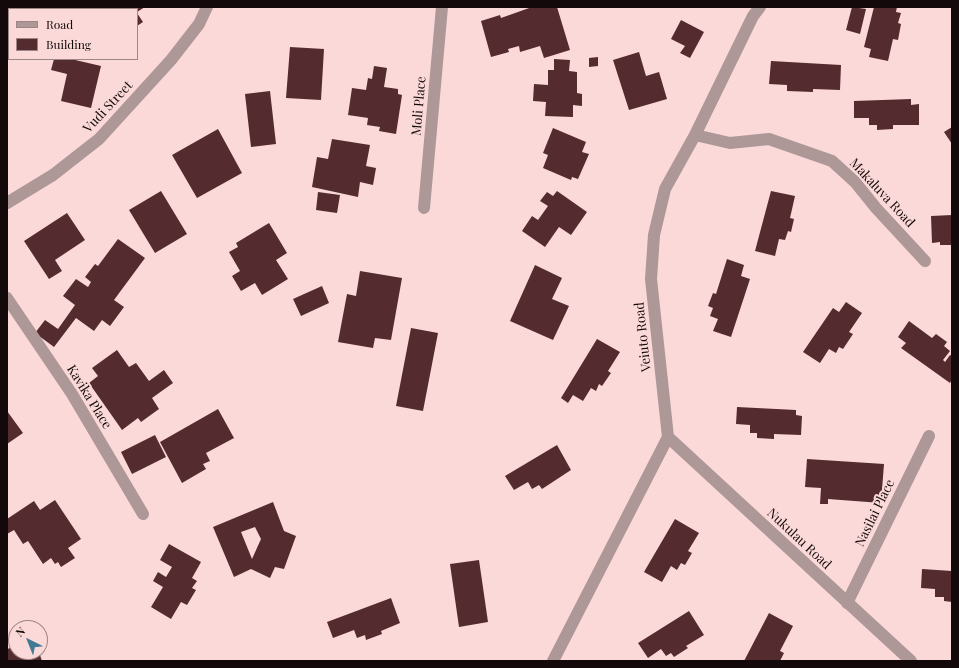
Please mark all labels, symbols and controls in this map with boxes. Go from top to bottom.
legend [8,8,138,60]
text: Road [46,16,73,32]
text: Building [46,36,91,52]
street label: Moli Place [409,76,429,136]
street label: Vudi Street [80,78,136,136]
street label: Makaluva Road [846,155,918,231]
street label: Veiuto Road [632,301,654,373]
street label: Kavika Place [63,362,115,432]
street label: Nasilai Place [852,477,898,549]
street label: Nukulau Road [764,505,834,573]
north arrow [8,620,48,660]
text: N [12,623,28,640]

